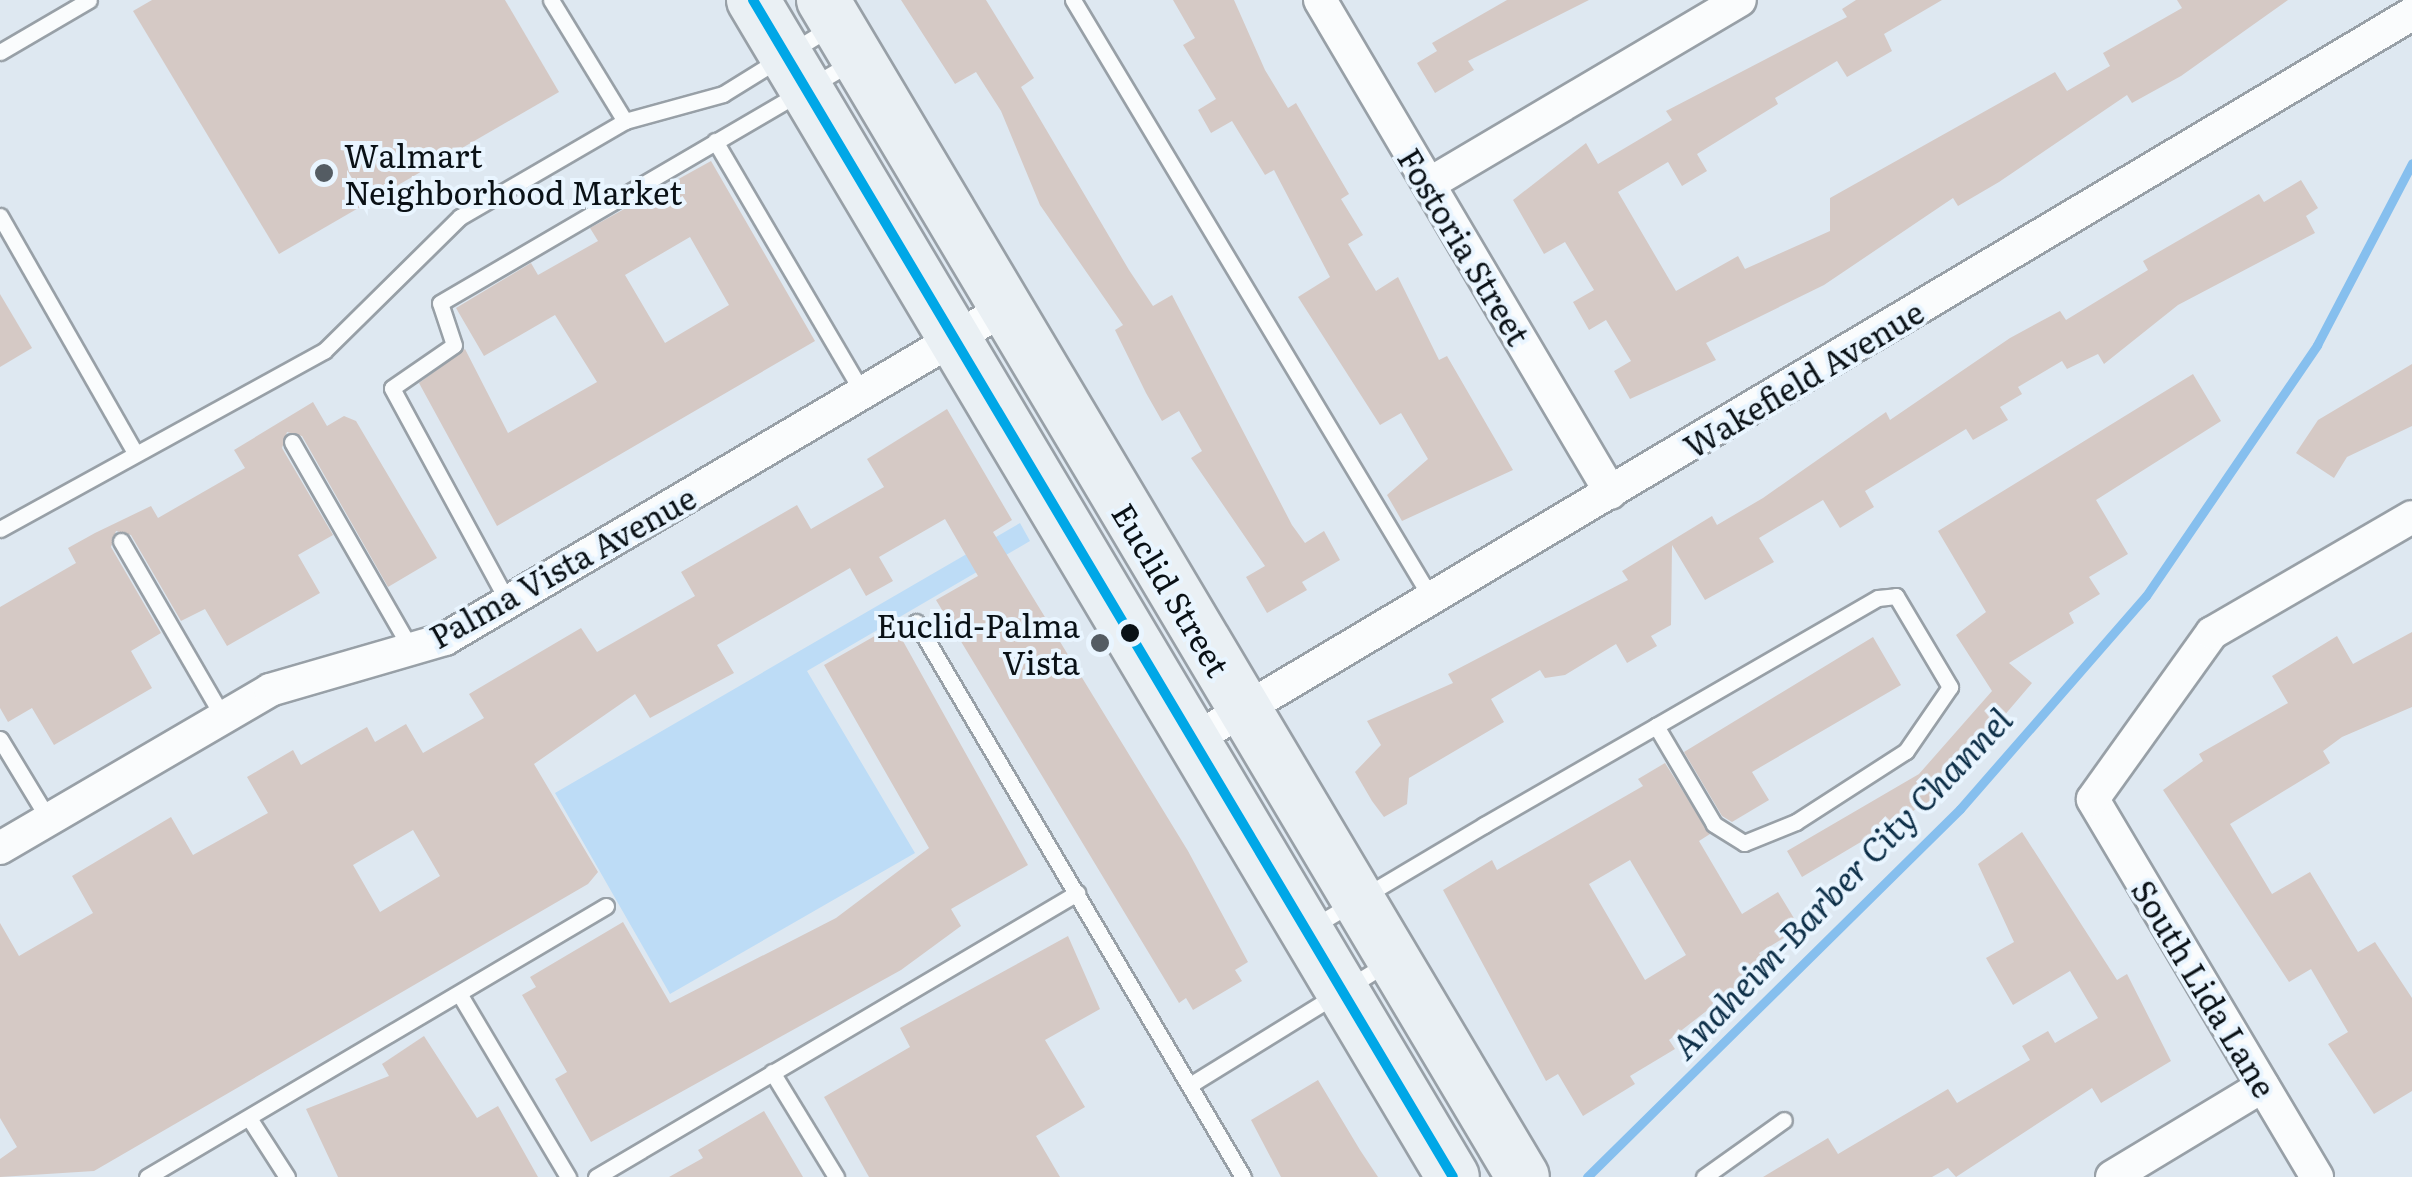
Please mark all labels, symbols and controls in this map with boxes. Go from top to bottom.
place label: Walmart Neighborhood Market [344,136,682,211]
street label: Fostoria Street [1391,141,1539,351]
marker: Walmart Neighborhood Market [313,162,335,184]
street label: Wakefield Avenue [1676,291,1930,465]
street label: Palma Vista Avenue [422,477,702,655]
street label: Euclid Street [1105,496,1239,682]
place label: Euclid-Palma Vista [876,606,1080,681]
unlabelled marker [1120,623,1140,643]
marker: Euclid-Palma Vista [1089,632,1111,654]
water label: Anaheim-Barber City Channel [1661,698,2019,1066]
street label: South Lida Lane [2125,872,2285,1104]

